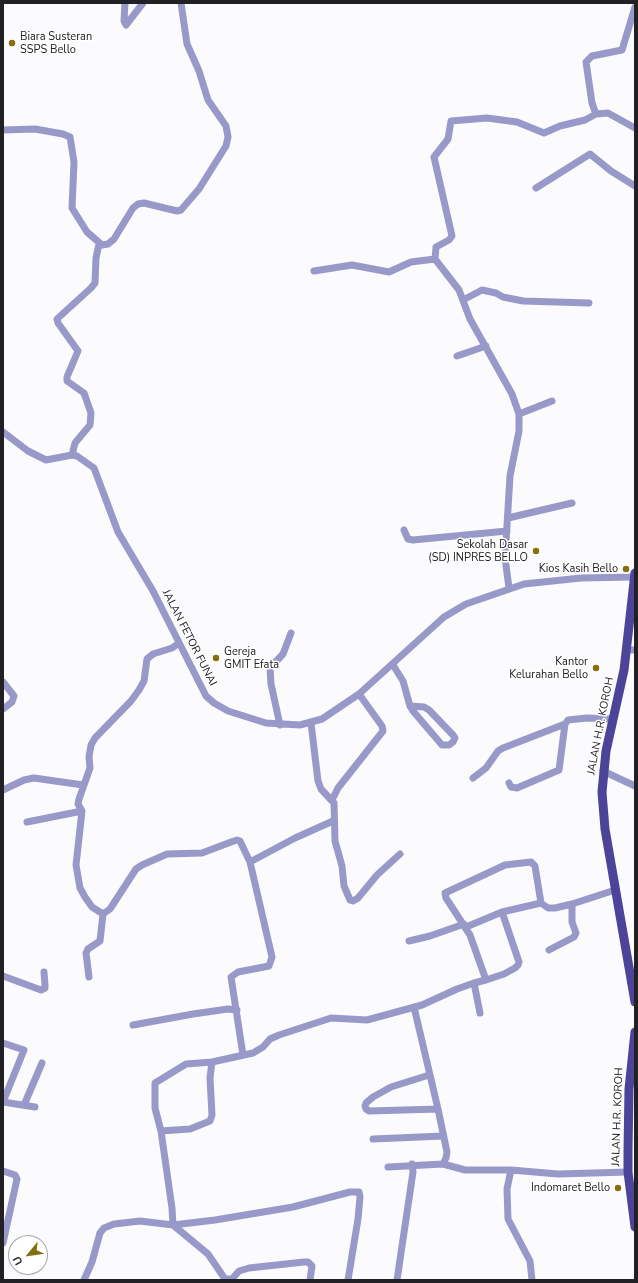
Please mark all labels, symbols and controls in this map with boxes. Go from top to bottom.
place label: Biara Susteran SSPS Bello [20,30,92,56]
marker: Biara Susteran SSPS Bello [7,38,17,48]
place label: Sekolah Dasar (SD) INPRES BELLO [428,538,528,564]
marker: Sekolah Dasar (SD) INPRES BELLO [531,546,541,556]
place label: Kios Kasih Bello [539,562,618,576]
marker: Kios Kasih Bello [621,564,631,574]
street label: JALAN FETOR FUNAI [159,588,219,688]
place label: Gereja GMIT Efata [224,645,279,671]
marker: Gereja GMIT Efata [211,653,221,663]
place label: Kantor Kelurahan Bello [509,655,588,681]
marker: Kantor Kelurahan Bello [591,663,601,673]
street label: JALAN H.R. KOROH [585,676,617,776]
street label: JALAN H.R. KOROH [610,1067,626,1167]
place label: Indomaret Bello [531,1181,610,1195]
marker: Indomaret Bello [613,1183,623,1193]
north arrow [8,1235,48,1275]
text: U [9,1253,26,1268]

